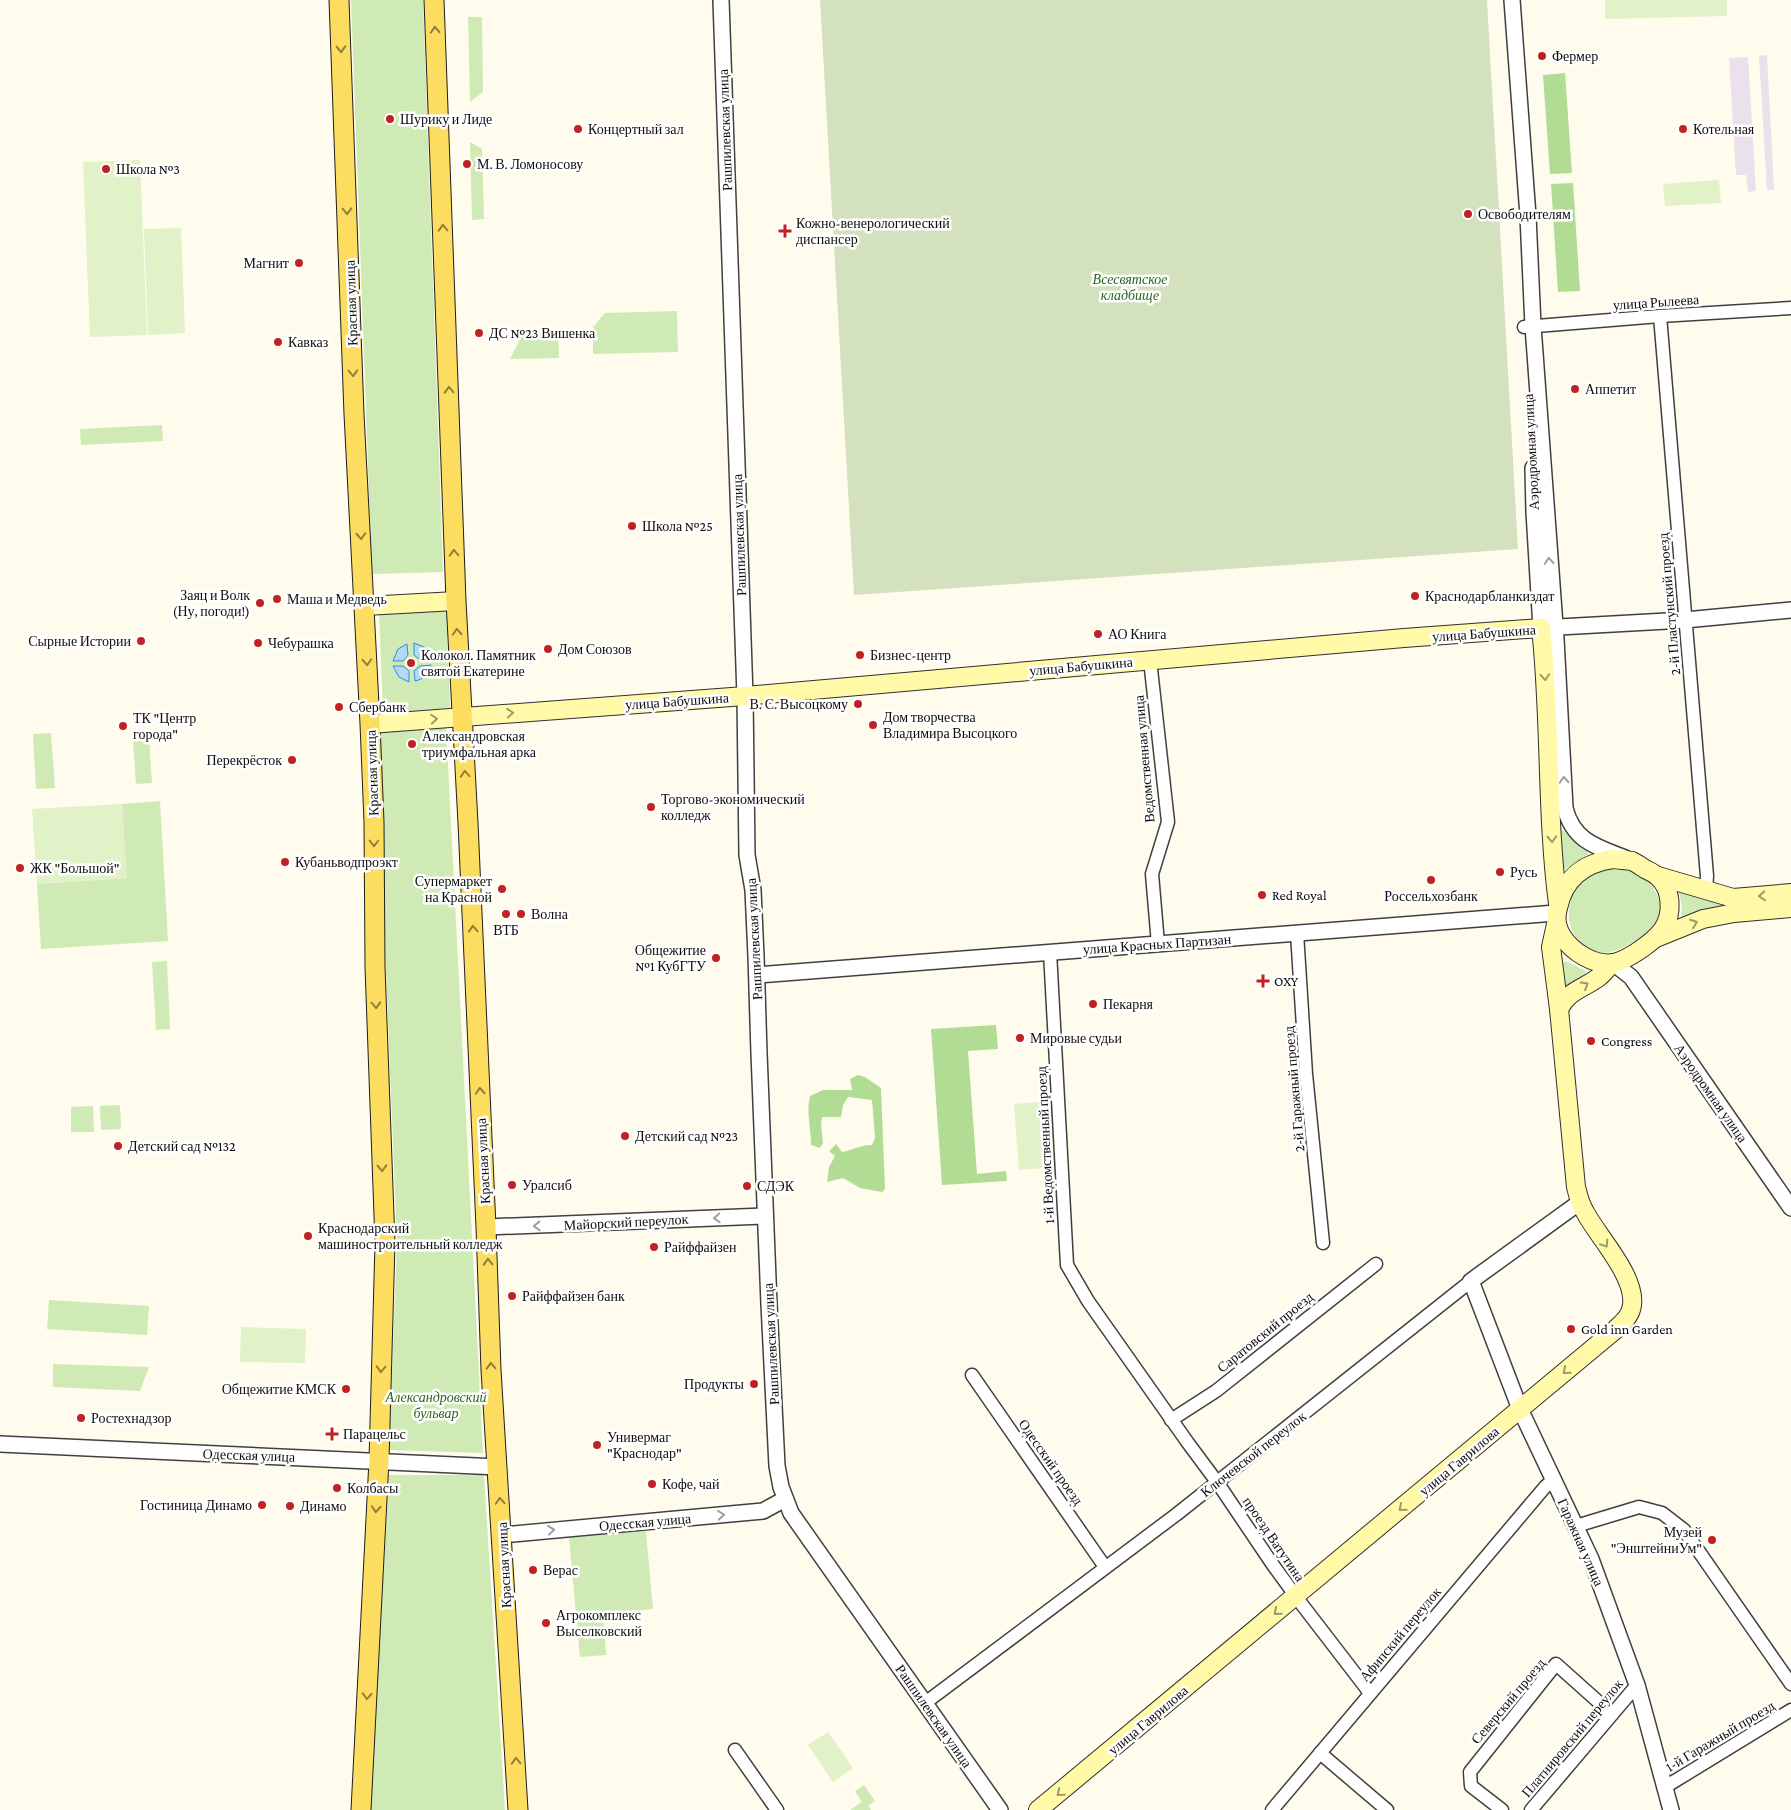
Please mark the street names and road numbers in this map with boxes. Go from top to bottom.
street label: Рашпилевская улица [715,68,735,191]
street label: Красная улица [341,259,360,346]
street label: улица Рылеева [1612,291,1700,313]
street label: Аэродромная улица [1520,392,1542,511]
street label: Рашпилевская улица [729,473,749,596]
street label: 2-й Пластунский проезд [1655,532,1683,676]
street label: улица Бабушкина [1432,621,1537,645]
street label: улица Бабушкина [1029,653,1134,678]
street label: улица Бабушкина [625,689,730,713]
street label: Ведомственная улица [1130,694,1158,823]
street label: Красная улица [362,729,381,816]
street label: Рашпилевская улица [743,877,765,1000]
street label: улица Красных Партизан [1082,931,1232,957]
street label: 2-й Гаражный проезд [1281,1025,1307,1153]
street label: Аэродромная улица [1671,1041,1751,1146]
street label: 1-й Ведомственный проезд [1033,1066,1057,1224]
street label: Красная улица [473,1117,493,1204]
street label: Майорский переулок [563,1211,689,1233]
street label: Рашпилевская улица [760,1282,782,1405]
street label: Саратовский проезд [1214,1288,1316,1376]
street label: Ключевской переулок [1197,1408,1309,1500]
street label: Одесский проезд [1016,1416,1086,1508]
street label: улица Гаврилова [1416,1423,1503,1499]
street label: Одесская улица [203,1445,296,1465]
street label: проезд Ватутина [1240,1494,1309,1585]
street label: Гаражная улица [1555,1496,1608,1589]
street label: Одесская улица [598,1510,693,1534]
street label: Красная улица [494,1521,514,1608]
street label: Афипский переулок [1356,1584,1444,1684]
street label: Северский проезд [1468,1655,1548,1747]
street label: Рашпилевская улица [892,1661,976,1771]
street label: Платнировский переулок [1518,1676,1626,1800]
street label: улица Гаврилова [1105,1682,1192,1758]
street label: 1-й Гаражный проезд [1663,1697,1777,1775]

